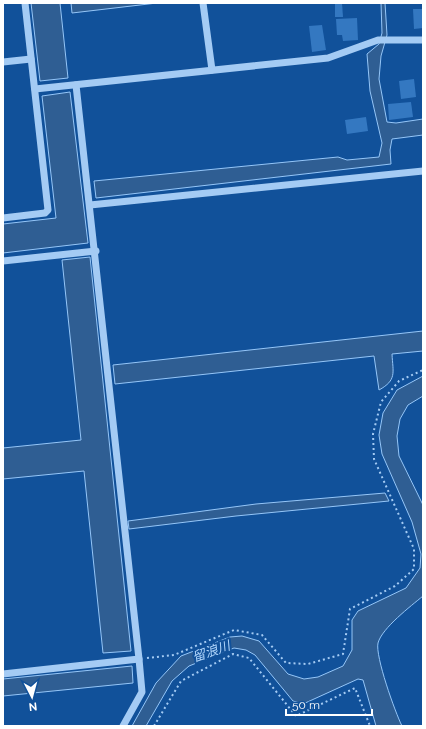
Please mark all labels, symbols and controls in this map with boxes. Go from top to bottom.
water label: 留浪川 [190,637,234,665]
north arrow [12,677,52,717]
scale bar [286,691,372,717]
text: 50 m [292,698,320,712]
text: N [28,700,38,713]

